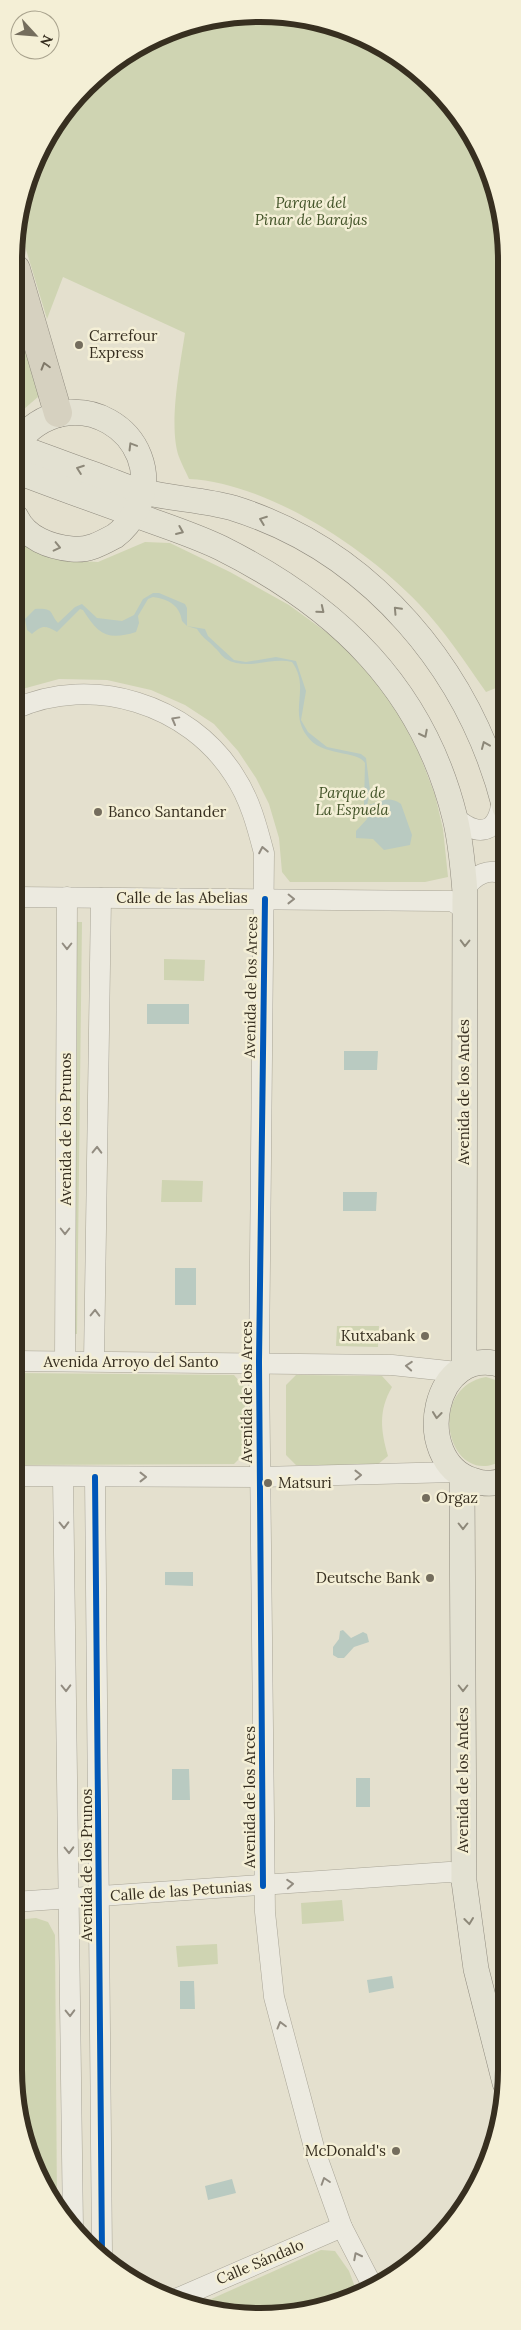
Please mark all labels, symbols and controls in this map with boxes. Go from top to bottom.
north arrow [10,10,60,60]
text: N [36,32,57,50]
park label: Parque del Pinar de Barajas [255,193,367,229]
place label: Carrefour Express [89,326,158,362]
marker: Carrefour Express [73,339,85,351]
one-way arrow [41,363,51,371]
one-way arrow [129,442,139,451]
one-way arrow [76,465,85,475]
one-way arrow [259,516,268,526]
one-way arrow [175,525,184,536]
one-way arrow [53,541,62,552]
one-way arrow [315,605,324,613]
one-way arrow [394,607,403,616]
one-way arrow [172,716,181,726]
one-way arrow [418,729,428,738]
one-way arrow [480,741,491,750]
park label: Parque de La Espuela [315,783,390,819]
place label: Banco Santander [108,802,227,821]
marker: Banco Santander [92,806,104,818]
one-way arrow [258,846,269,854]
street label: Calle de las Abelias [116,888,248,907]
one-way arrow [288,894,296,904]
street label: Avenida de los Arces [240,916,261,1059]
one-way arrow [460,939,470,947]
one-way arrow [62,942,72,950]
street label: Avenida de los Andes [454,1019,473,1166]
street label: Avenida de los Prunos [56,1053,75,1206]
one-way arrow [92,1146,103,1154]
one-way arrow [60,1228,70,1235]
one-way arrow [90,1308,100,1316]
street label: Avenida de los Arces [237,1321,256,1464]
place label: Kutxabank [341,1326,415,1345]
marker: Kutxabank [419,1330,431,1342]
street label: Avenida Arroyo del Santo [42,1352,219,1371]
one-way arrow [404,1361,412,1372]
one-way arrow [432,1411,443,1419]
one-way arrow [355,1470,363,1480]
one-way arrow [140,1472,148,1482]
place label: Matsuri [278,1473,332,1492]
marker: Matsuri [262,1477,274,1489]
place label: Orgaz [436,1488,478,1507]
marker: Orgaz [420,1492,432,1504]
one-way arrow [58,1522,69,1530]
one-way arrow [458,1522,468,1530]
place label: Deutsche Bank [316,1568,420,1587]
marker: Deutsche Bank [424,1572,436,1584]
one-way arrow [61,1684,71,1692]
one-way arrow [458,1685,468,1693]
street label: Avenida de los Andes [453,1707,472,1854]
street label: Avenida de los Arces [240,1726,259,1869]
street label: Avenida de los Prunos [77,1789,96,1942]
one-way arrow [64,1847,74,1855]
street label: Calle de las Petunias [109,1876,252,1905]
one-way arrow [286,1878,294,1889]
one-way arrow [463,1917,474,1925]
one-way arrow [65,2009,75,2017]
one-way arrow [277,2021,287,2029]
place label: McDonald's [305,2141,386,2160]
marker: McDonald's [390,2145,402,2157]
one-way arrow [321,2177,331,2186]
street label: Calle Sándalo [213,2234,307,2289]
one-way arrow [353,2252,363,2261]

